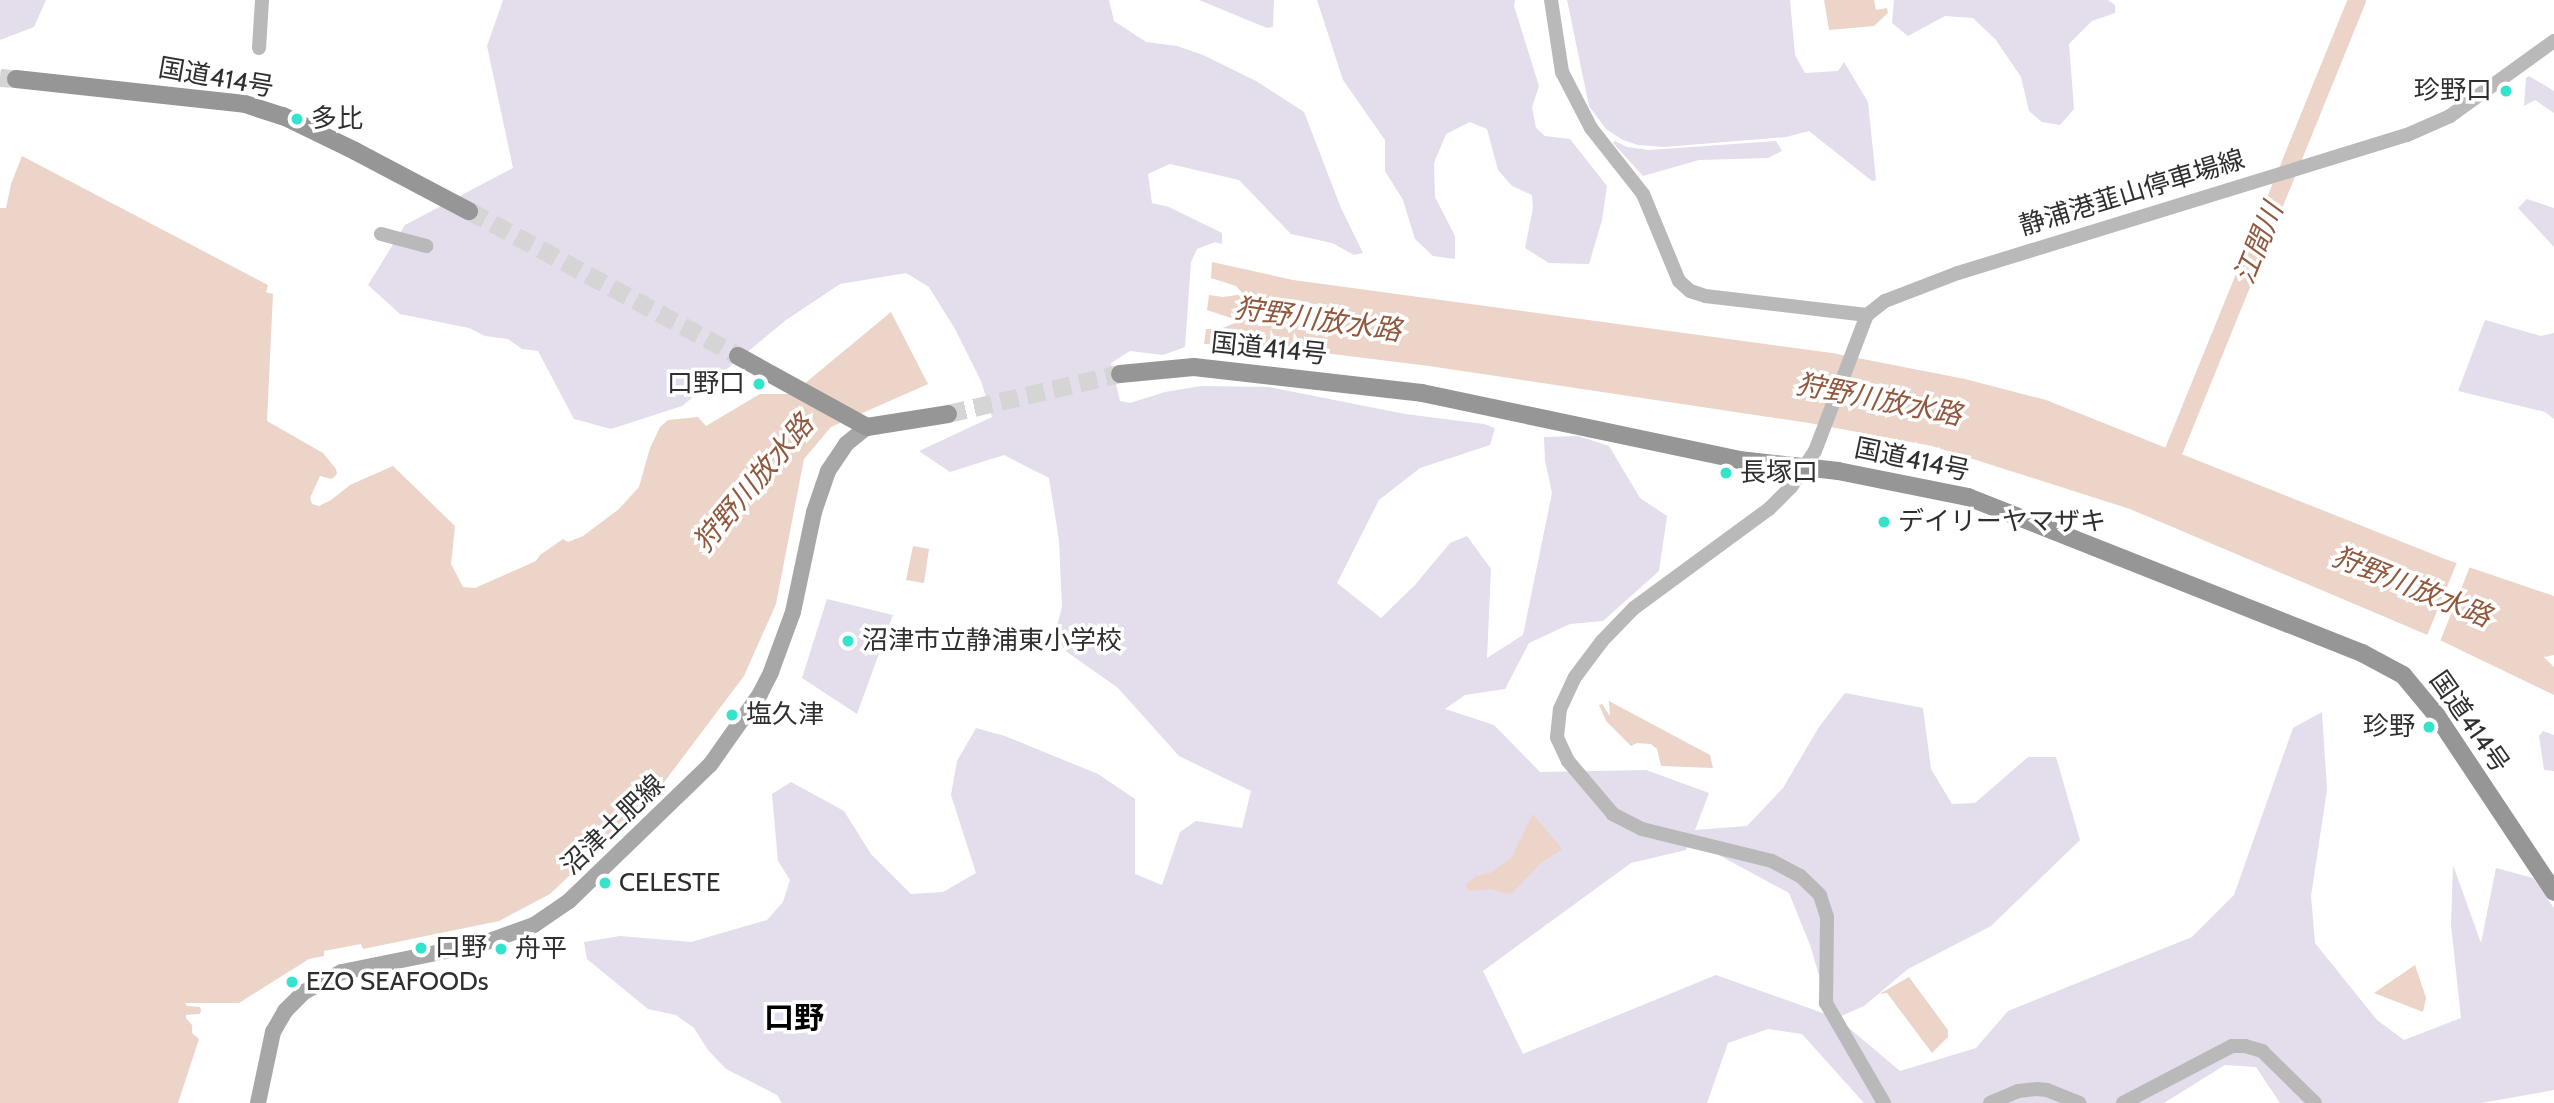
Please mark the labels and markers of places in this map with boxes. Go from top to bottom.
place label: 珍野口 [2414,75,2492,107]
marker: 珍野口 [2498,83,2514,99]
place label: 多比 [311,103,363,135]
marker: 多比 [289,111,305,127]
place label: 口野口 [667,368,745,400]
marker: 口野口 [751,376,767,392]
place label: 長塚口 [1740,457,1818,489]
marker: 長塚口 [1718,465,1734,481]
place label: デイリーヤマザキ [1898,506,2106,538]
marker: デイリーヤマザキ [1876,514,1892,530]
place label: 沼津市立静浦東小学校 [862,625,1122,657]
marker: 沼津市立静浦東小学校 [840,633,856,649]
place label: 塩久津 [746,699,824,731]
marker: 塩久津 [724,707,740,723]
place label: 珍野 [2363,711,2415,743]
marker: 珍野 [2421,719,2437,735]
place label: CELESTE [619,867,720,899]
marker: CELESTE [597,875,613,891]
place label: 口野 [435,932,487,964]
place label: 舟平 [515,933,567,965]
marker: 口野 [413,940,429,956]
marker: 舟平 [493,941,509,957]
place label: EZO SEAFOODs [306,966,489,998]
marker: EZO SEAFOODs [284,974,300,990]

